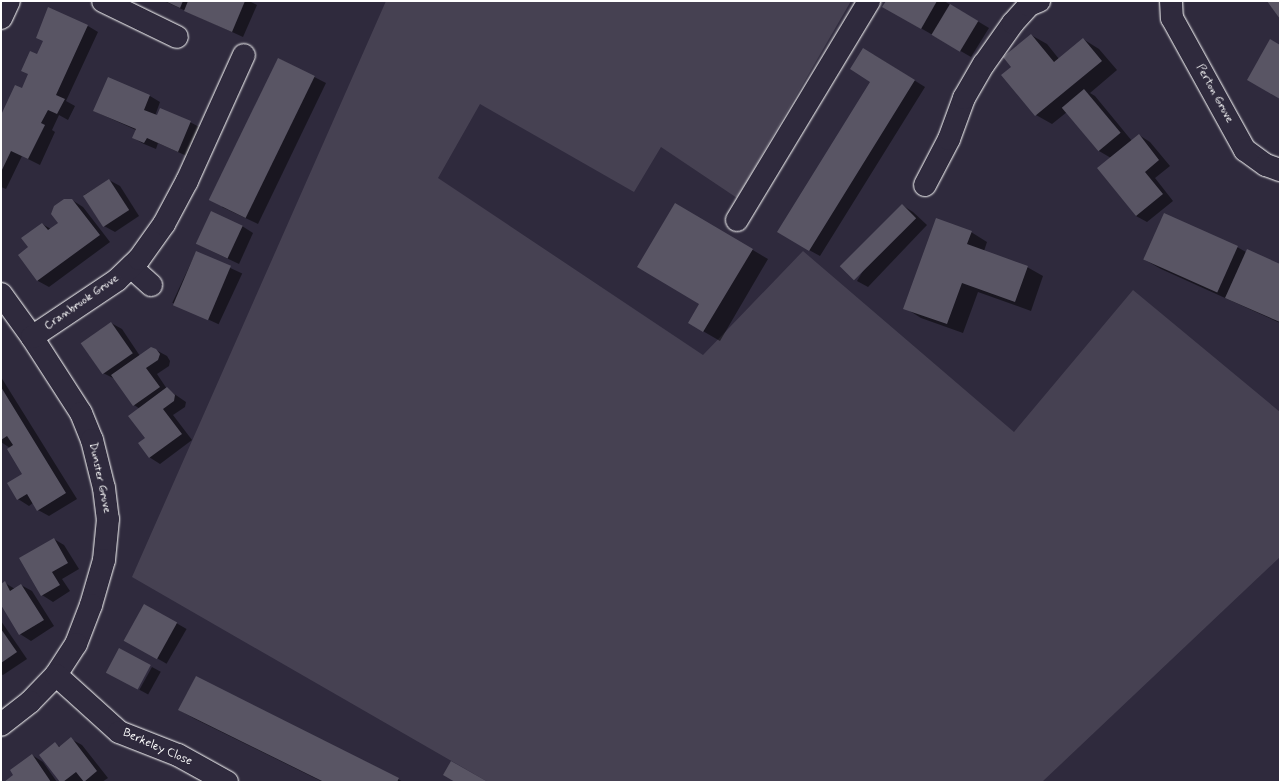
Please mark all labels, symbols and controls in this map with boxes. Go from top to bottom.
street label: Perton Grove [1192,62,1236,126]
street label: Cranbrook Grove [42,272,122,334]
street label: Dunster Grove [84,441,114,515]
street label: Berkeley Close [120,726,194,770]

